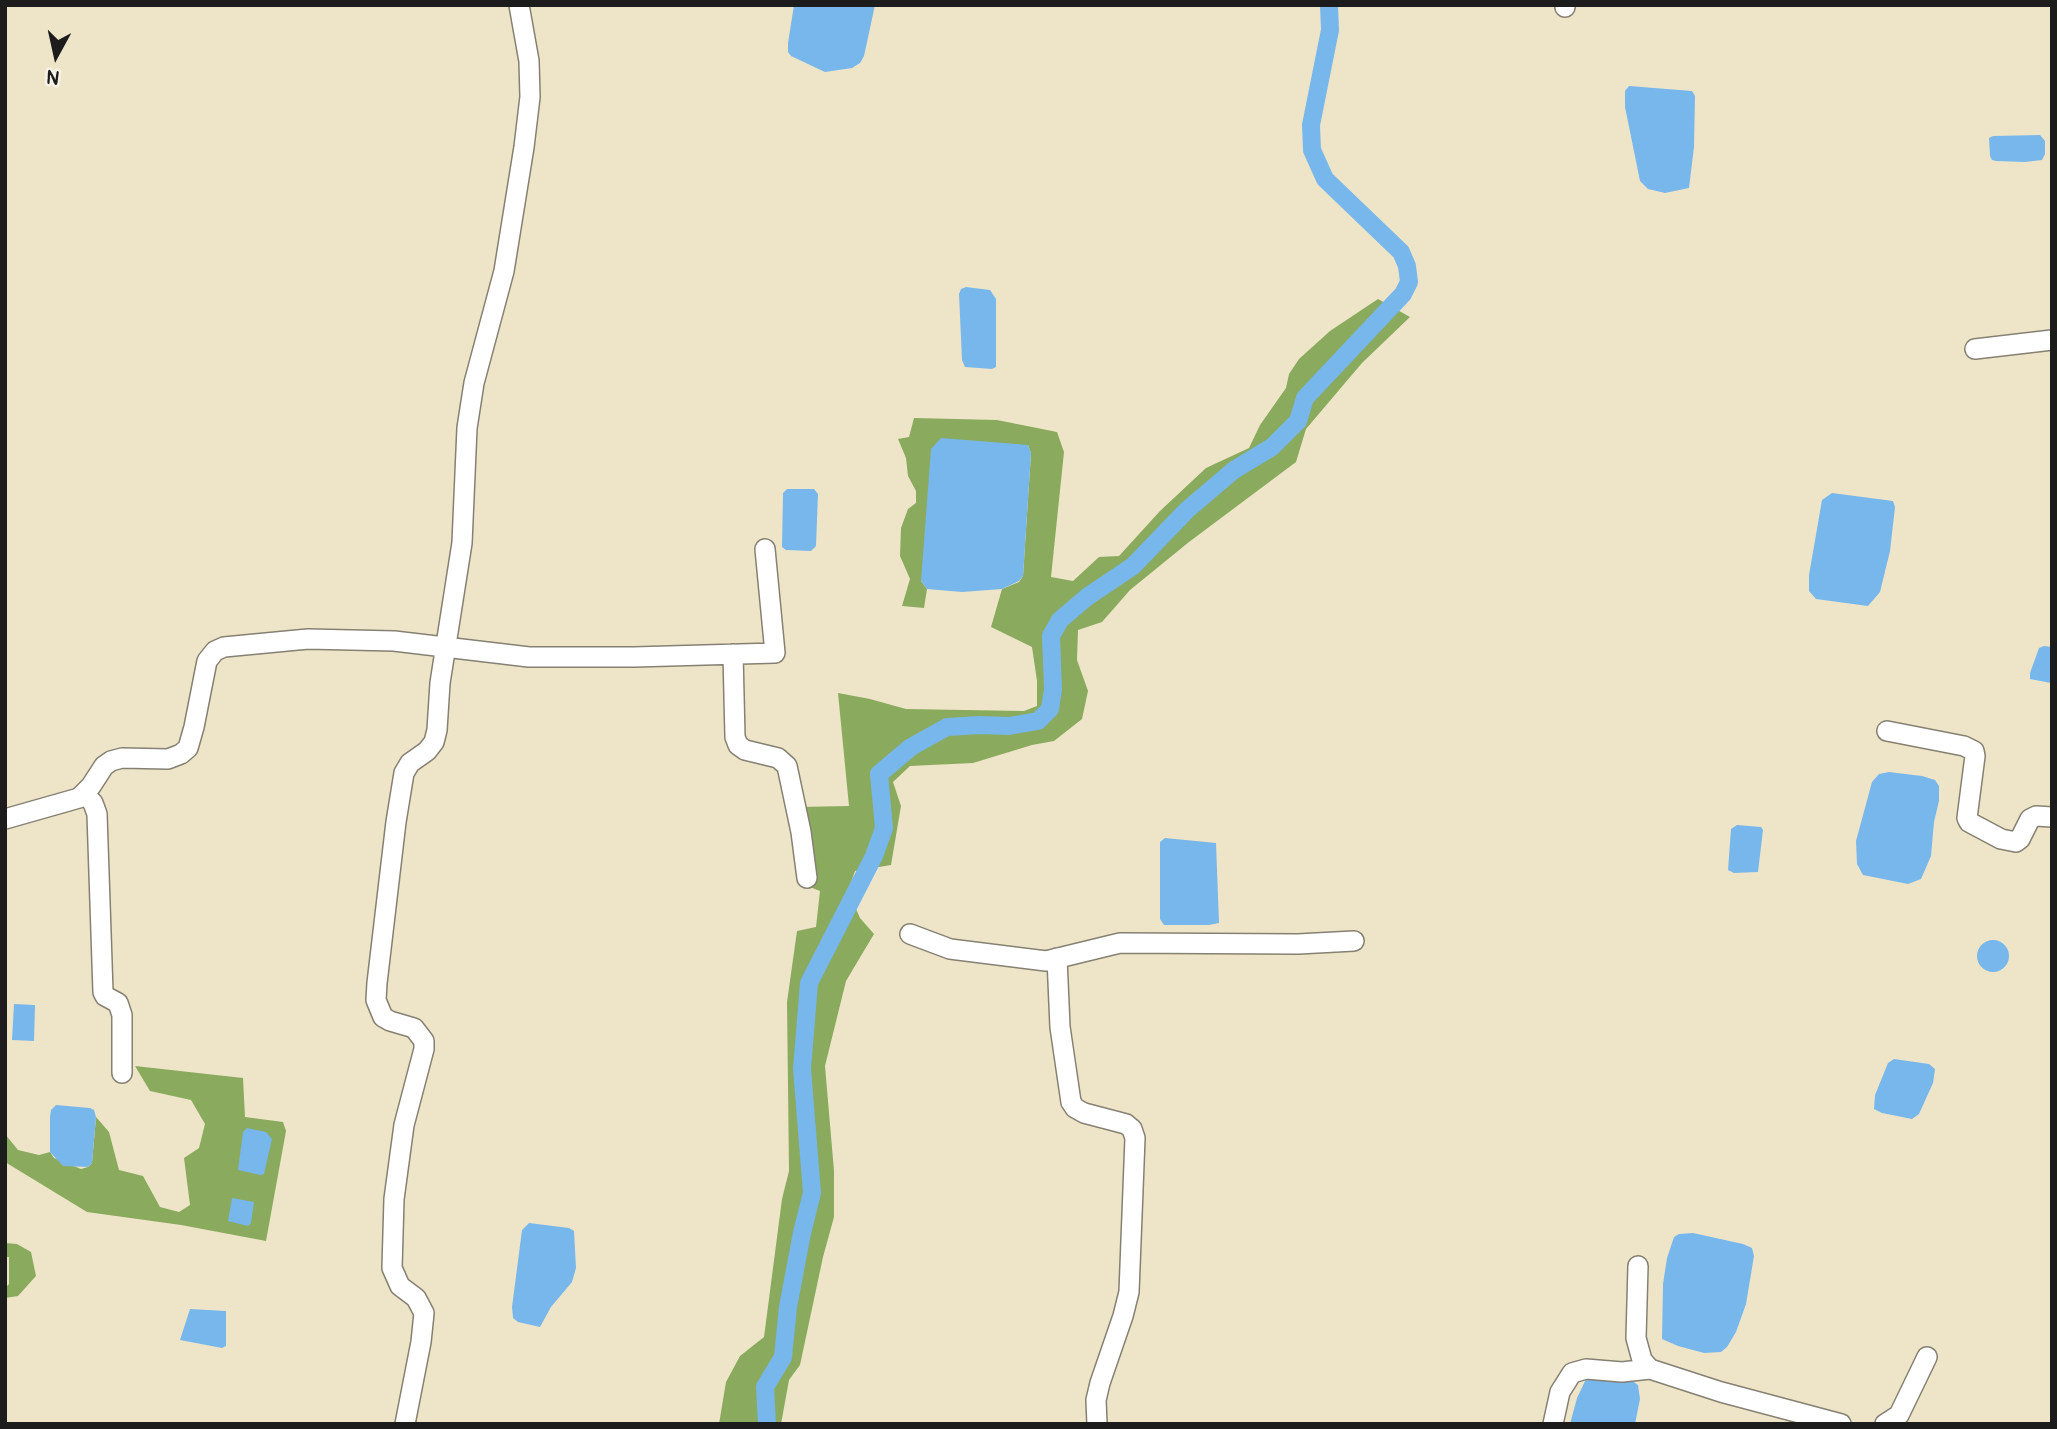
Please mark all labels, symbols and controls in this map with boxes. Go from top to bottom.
north arrow [21,21,91,91]
text: N [45,64,61,90]

